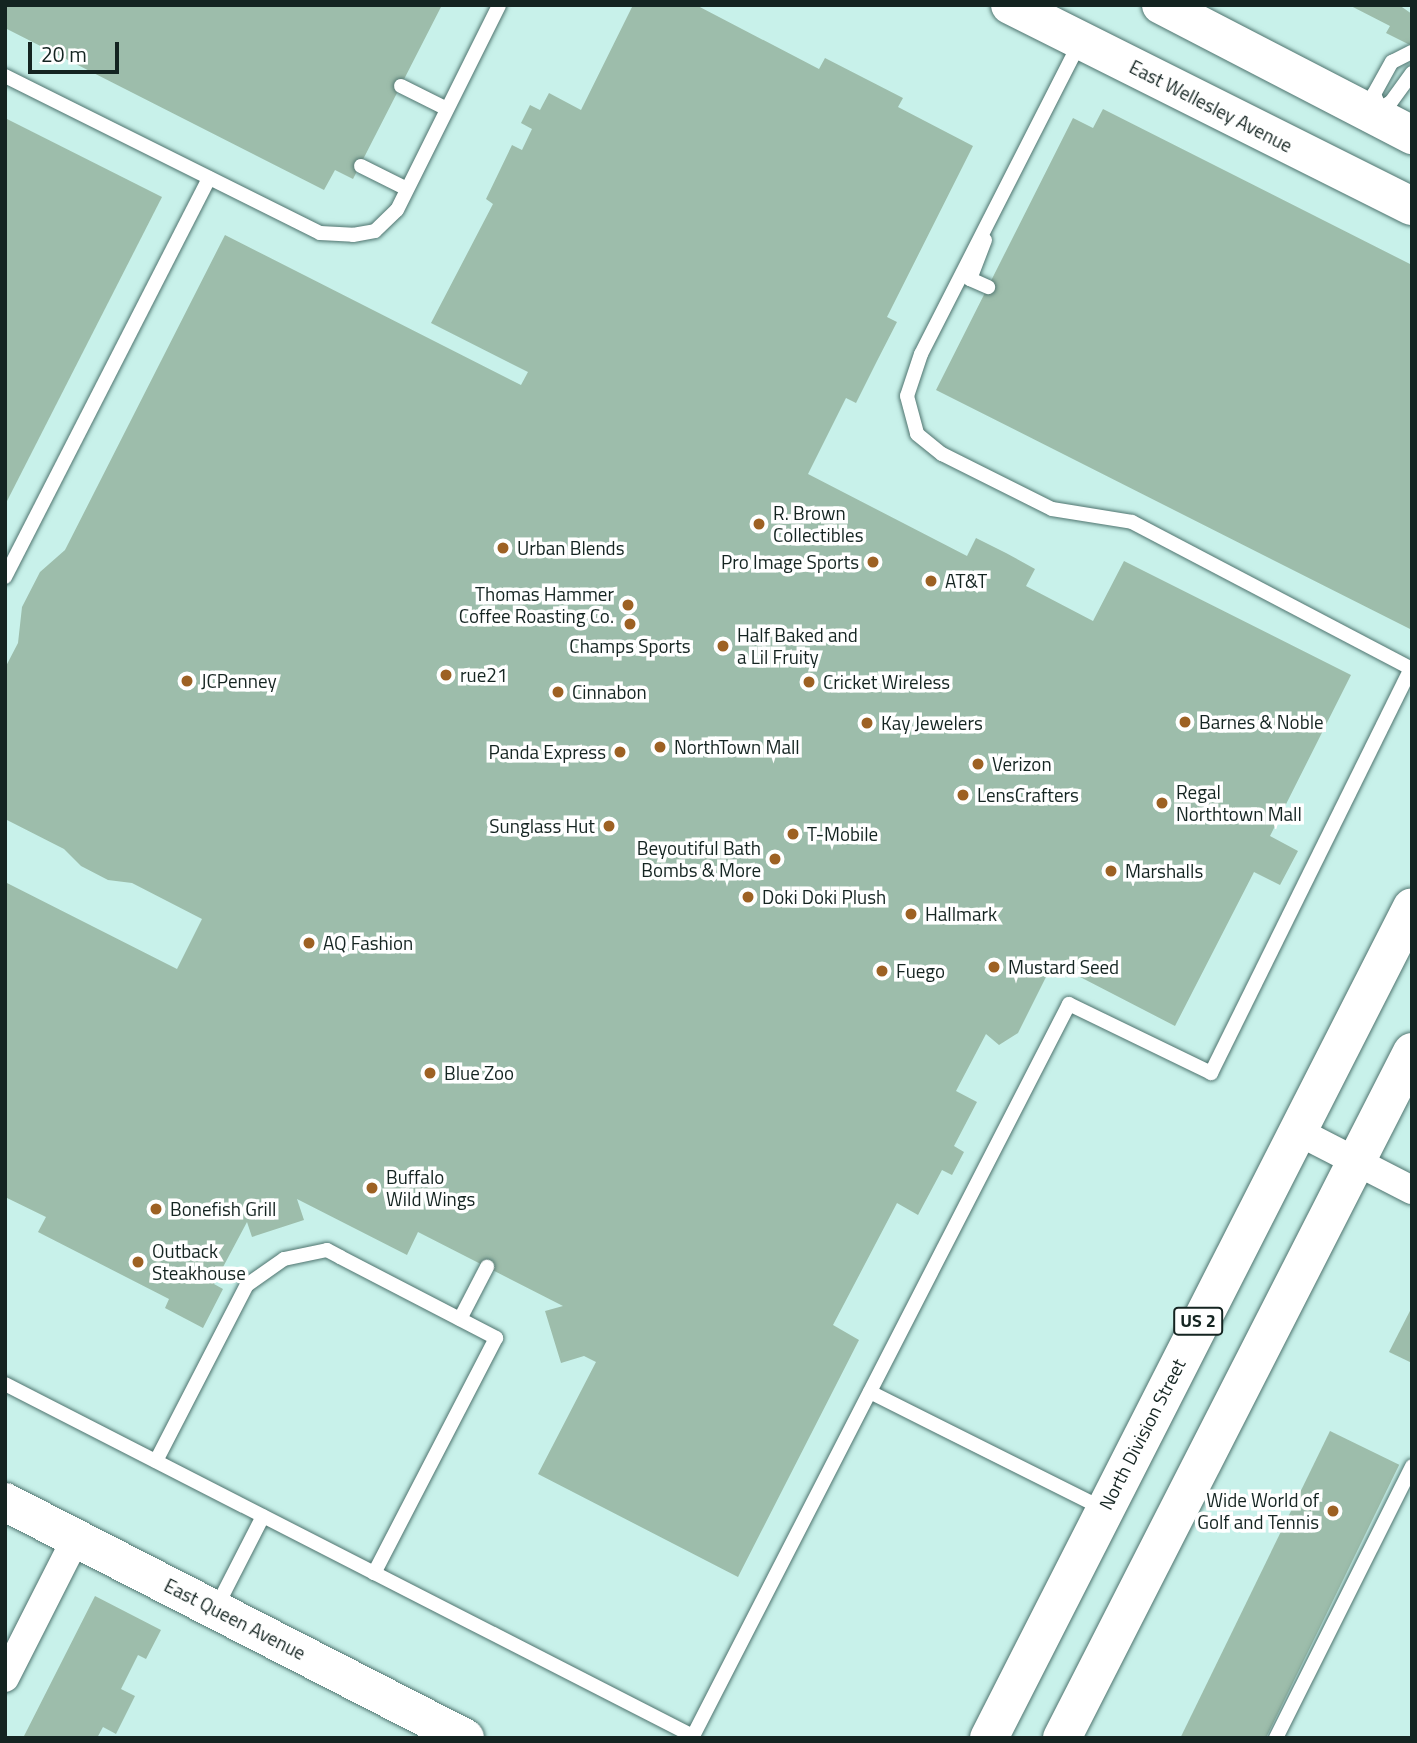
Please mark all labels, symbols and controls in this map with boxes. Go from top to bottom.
scale bar [32,28,122,72]
text: 20 m [41,38,87,70]
street label: East Wellesley Avenue [1126,55,1296,157]
place label: R. Brown Collectibles [773,502,863,546]
marker: R. Brown Collectibles [751,516,767,532]
place label: Urban Blends [517,537,624,559]
marker: Urban Blends [495,540,511,556]
place label: Pro Image Sports [721,551,859,573]
marker: Pro Image Sports [865,554,881,570]
place label: AT&T [945,570,987,592]
marker: AT&T [923,573,939,589]
place label: Thomas Hammer Coffee Roasting Co. [459,583,614,627]
marker: Thomas Hammer Coffee Roasting Co. [620,597,636,613]
marker: Champs Sports [622,616,638,632]
place label: Half Baked and a Lil Fruity [737,624,858,668]
place label: Champs Sports [569,635,691,657]
marker: Half Baked and a Lil Fruity [715,638,731,654]
place label: rue21 [460,664,508,686]
marker: rue21 [438,667,454,683]
place label: JCPenney [201,670,277,692]
place label: Cricket Wireless [823,671,950,693]
marker: JCPenney [179,673,195,689]
marker: Cricket Wireless [801,674,817,690]
place label: Cinnabon [572,681,647,703]
marker: Cinnabon [550,684,566,700]
place label: Barnes & Noble [1199,711,1324,733]
place label: Kay Jewelers [881,712,983,734]
marker: Barnes & Noble [1177,714,1193,730]
marker: Kay Jewelers [859,715,875,731]
place label: NorthTown Mall [674,736,800,758]
marker: NorthTown Mall [652,739,668,755]
place label: Panda Express [489,741,606,763]
marker: Panda Express [612,744,628,760]
place label: Verizon [992,753,1052,775]
marker: Verizon [970,756,986,772]
place label: Regal Northtown Mall [1176,781,1302,825]
place label: LensCrafters [977,784,1079,806]
marker: LensCrafters [955,787,971,803]
marker: Regal Northtown Mall [1154,795,1170,811]
place label: Sunglass Hut [489,815,595,837]
marker: Sunglass Hut [601,818,617,834]
place label: T-Mobile [807,823,878,845]
marker: T-Mobile [785,826,801,842]
place label: Beyoutiful Bath Bombs & More [637,837,761,881]
marker: Beyoutiful Bath Bombs & More [767,851,783,867]
place label: Marshalls [1125,860,1203,882]
marker: Marshalls [1103,863,1119,879]
place label: Doki Doki Plush [762,886,886,908]
marker: Doki Doki Plush [740,889,756,905]
place label: Hallmark [925,903,997,925]
marker: Hallmark [903,906,919,922]
place label: AQ Fashion [323,932,413,954]
marker: AQ Fashion [301,935,317,951]
place label: Mustard Seed [1008,956,1119,978]
marker: Mustard Seed [986,959,1002,975]
place label: Fuego [896,960,945,982]
marker: Fuego [874,963,890,979]
place label: Blue Zoo [444,1062,514,1084]
marker: Blue Zoo [422,1065,438,1081]
place label: Buffalo Wild Wings [386,1166,475,1210]
marker: Buffalo Wild Wings [364,1180,380,1196]
place label: Bonefish Grill [170,1198,276,1220]
marker: Bonefish Grill [148,1201,164,1217]
place label: Outback Steakhouse [152,1240,246,1284]
marker: Outback Steakhouse [130,1254,146,1270]
road number: US 2 [1172,1306,1224,1336]
street label: North Division Street [1094,1355,1190,1513]
place label: Wide World of Golf and Tennis [1197,1489,1319,1533]
marker: Wide World of Golf and Tennis [1325,1503,1341,1519]
street label: East Queen Avenue [161,1574,309,1664]

